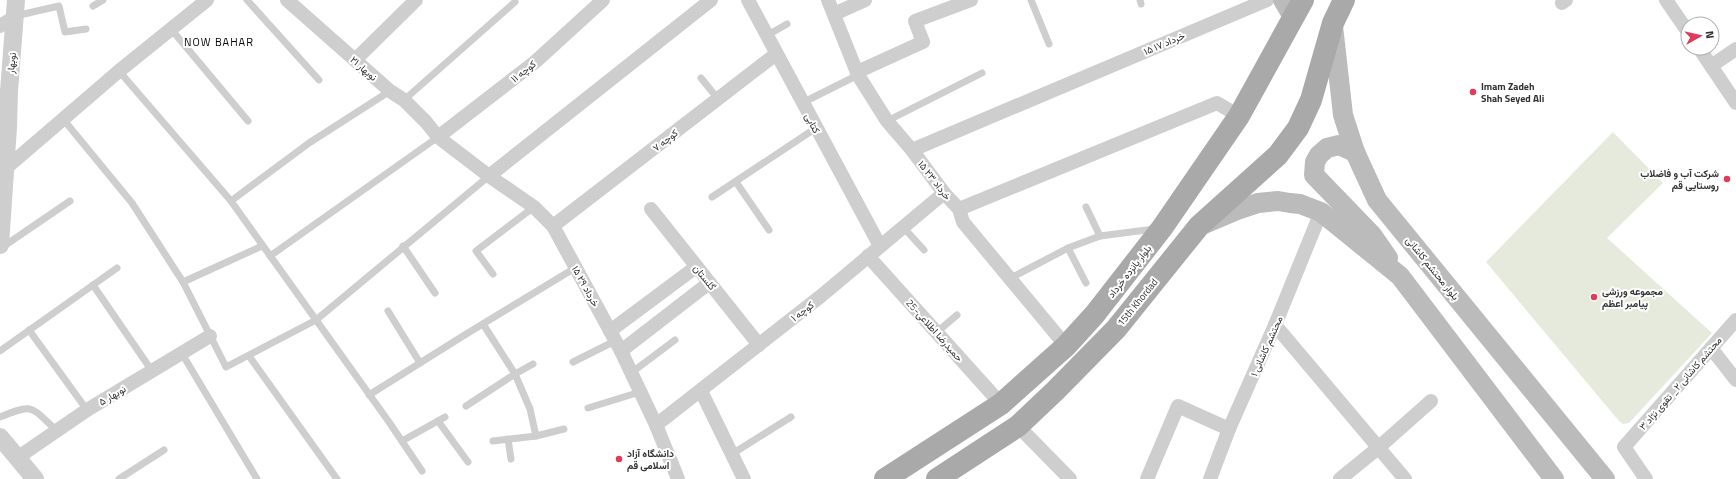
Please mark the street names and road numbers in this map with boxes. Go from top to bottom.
street label: ۱۵ خرداد ۱۷ [1141,28,1187,59]
street label: نوبهار [3,52,20,75]
street label: نوبهار ۲۱ [347,52,381,84]
street label: کوچه ۱۱ [507,56,540,86]
street label: کتابی [801,110,824,137]
street label: کوچه ۷ [649,125,682,155]
street label: ۱۵ خرداد ۲۳ [914,157,955,204]
street label: بلوار محتشم کاشانی [1402,233,1463,303]
street label: بلوار پانزده خرداد [1104,242,1155,301]
street label: گلستان [690,261,720,294]
street label: ۱۵ خرداد ۲۹ [568,263,603,310]
street label: 15th Khordad [1113,275,1161,329]
street label: حمیدرضا اطلاعی-25 [903,296,967,365]
street label: کوچه ۱ [787,297,818,325]
street label: محتشم کاشانی ۱ [1246,314,1286,379]
street label: محتشم کاشانی ۲_ تقوی نژاد ۳ [1635,333,1725,433]
street label: نوبهار ۵ [96,381,129,409]

